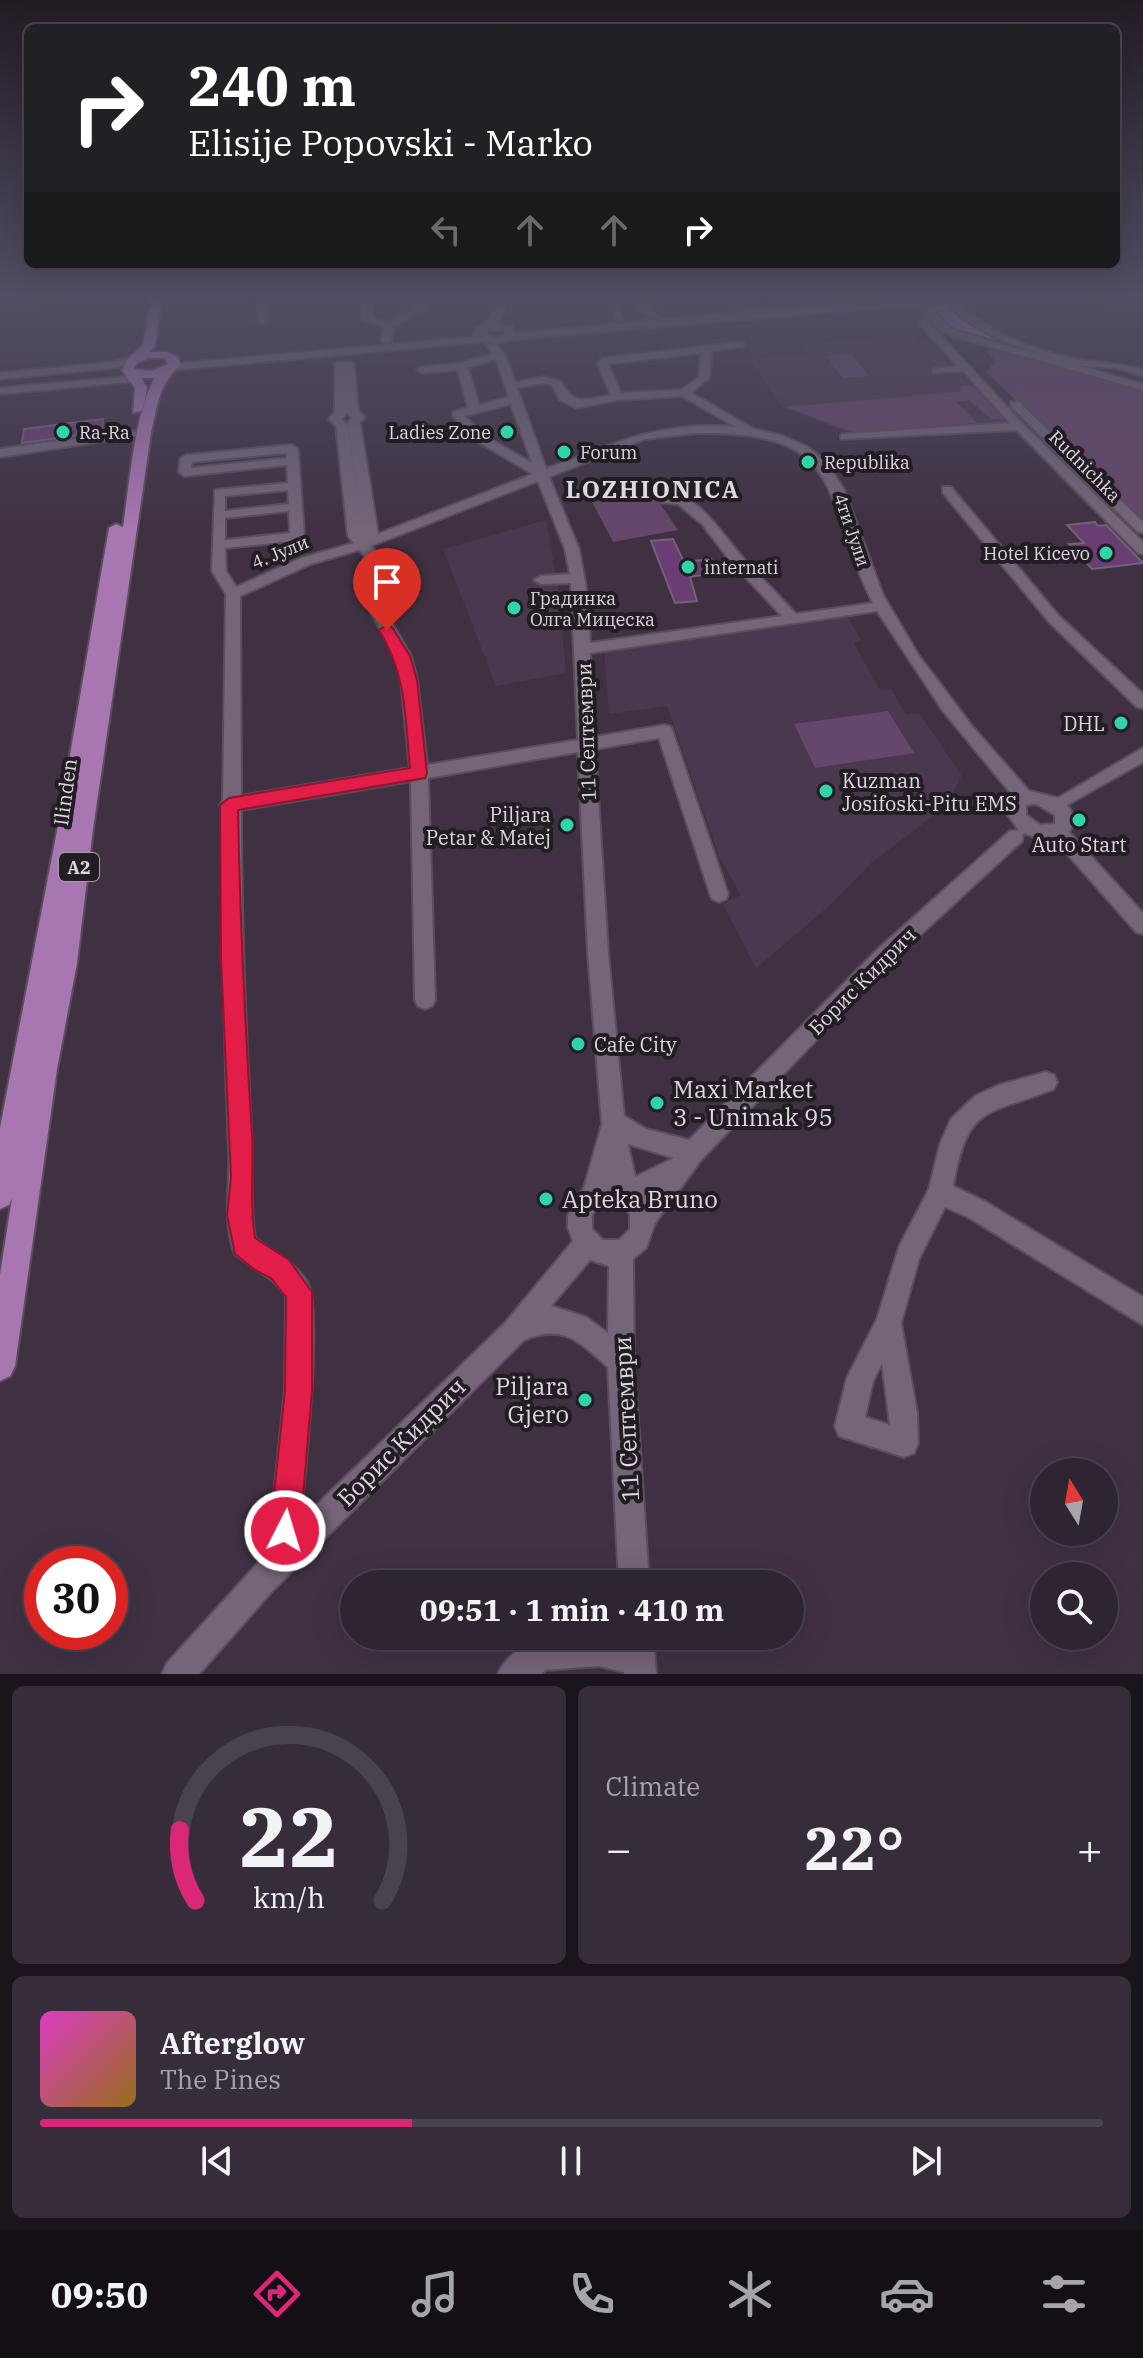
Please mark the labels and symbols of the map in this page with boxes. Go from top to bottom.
place label: Ra-Ra [79,421,130,444]
place label: Ladies Zone [389,421,491,444]
marker: Ra-Ra [54,423,72,441]
marker: Ladies Zone [498,423,516,441]
street label: Rudnichka [1044,425,1126,507]
place label: Forum [580,441,637,464]
marker: Forum [555,443,573,461]
place label: Republika [824,451,910,474]
marker: Republika [799,453,817,471]
district label: LOZHIONICA [565,473,741,505]
street label: 4ти Јули [829,490,875,570]
street label: 4. Јули [248,530,312,574]
place label: Hotel Kicevo [983,542,1090,565]
marker: Hotel Kicevo [1097,544,1115,562]
pin [353,548,421,630]
place label: internati [704,556,779,579]
marker: internati [679,558,697,576]
place label: Градинка Олга Мицеска [530,587,655,631]
marker: Градинка Олга Мицеска [505,599,523,617]
street label: 11 Септември [570,662,602,802]
place label: DHL [1063,710,1105,737]
marker: DHL [1112,714,1130,732]
street label: Ilinden [47,756,83,827]
place label: Kuzman Josifoski-Pitu EMS [842,767,1017,817]
marker: Kuzman Josifoski-Pitu EMS [817,782,835,800]
place label: Piljara Petar & Matej [426,801,551,851]
marker: Auto Start [1070,811,1088,829]
marker: Piljara Petar & Matej [558,816,576,834]
place label: Auto Start [1032,831,1126,858]
road number: A2 [59,853,99,881]
street label: Борис Кидрич [802,921,922,1041]
place label: Cafe City [594,1031,677,1058]
marker: Cafe City [569,1035,587,1053]
place label: Maxi Market 3 - Unimak 95 [673,1073,833,1133]
marker: Maxi Market 3 - Unimak 95 [648,1094,666,1112]
place label: Apteka Bruno [562,1183,718,1215]
marker: Apteka Bruno [537,1190,555,1208]
street label: 11 Септември [606,1335,646,1503]
place label: Piljara Gjero [495,1370,569,1430]
street label: Борис Кидрич [330,1371,472,1513]
marker: Piljara Gjero [576,1391,594,1409]
north arrow [1030,1458,1118,1546]
position arrow [243,1489,327,1573]
speed limit sign: 30 [24,1546,128,1650]

